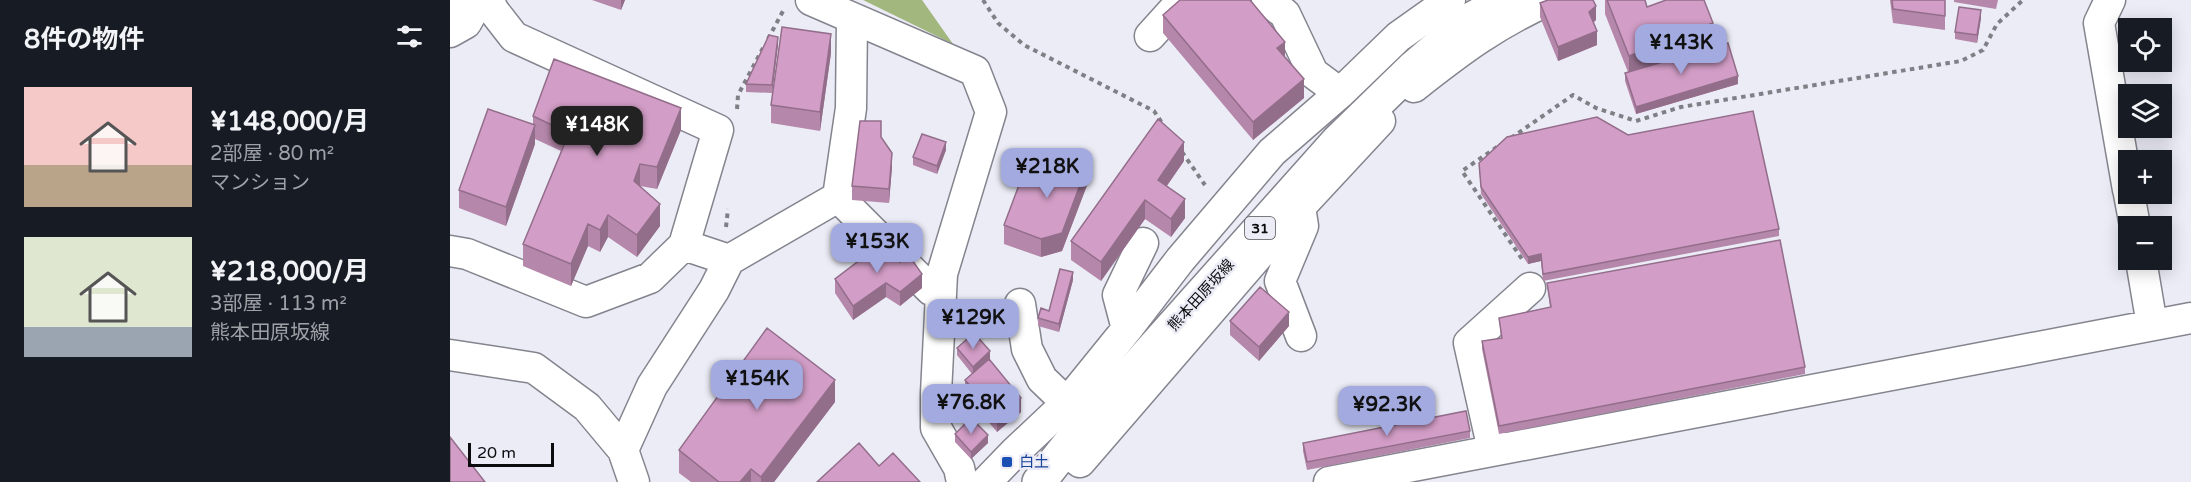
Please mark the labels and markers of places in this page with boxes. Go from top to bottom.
pin: ¥143K [1639,24,1723,75]
pin: ¥148K [555,106,639,157]
pin: ¥218K [1005,148,1089,199]
pin: ¥153K [835,223,919,274]
pin: ¥129K [931,299,1015,350]
pin: ¥154K [715,360,799,411]
pin: ¥76.8K [922,384,1020,435]
pin: ¥92.3K [1338,386,1436,437]
place label: 白土 [1019,453,1049,471]
marker: 白土 [1000,455,1014,469]

